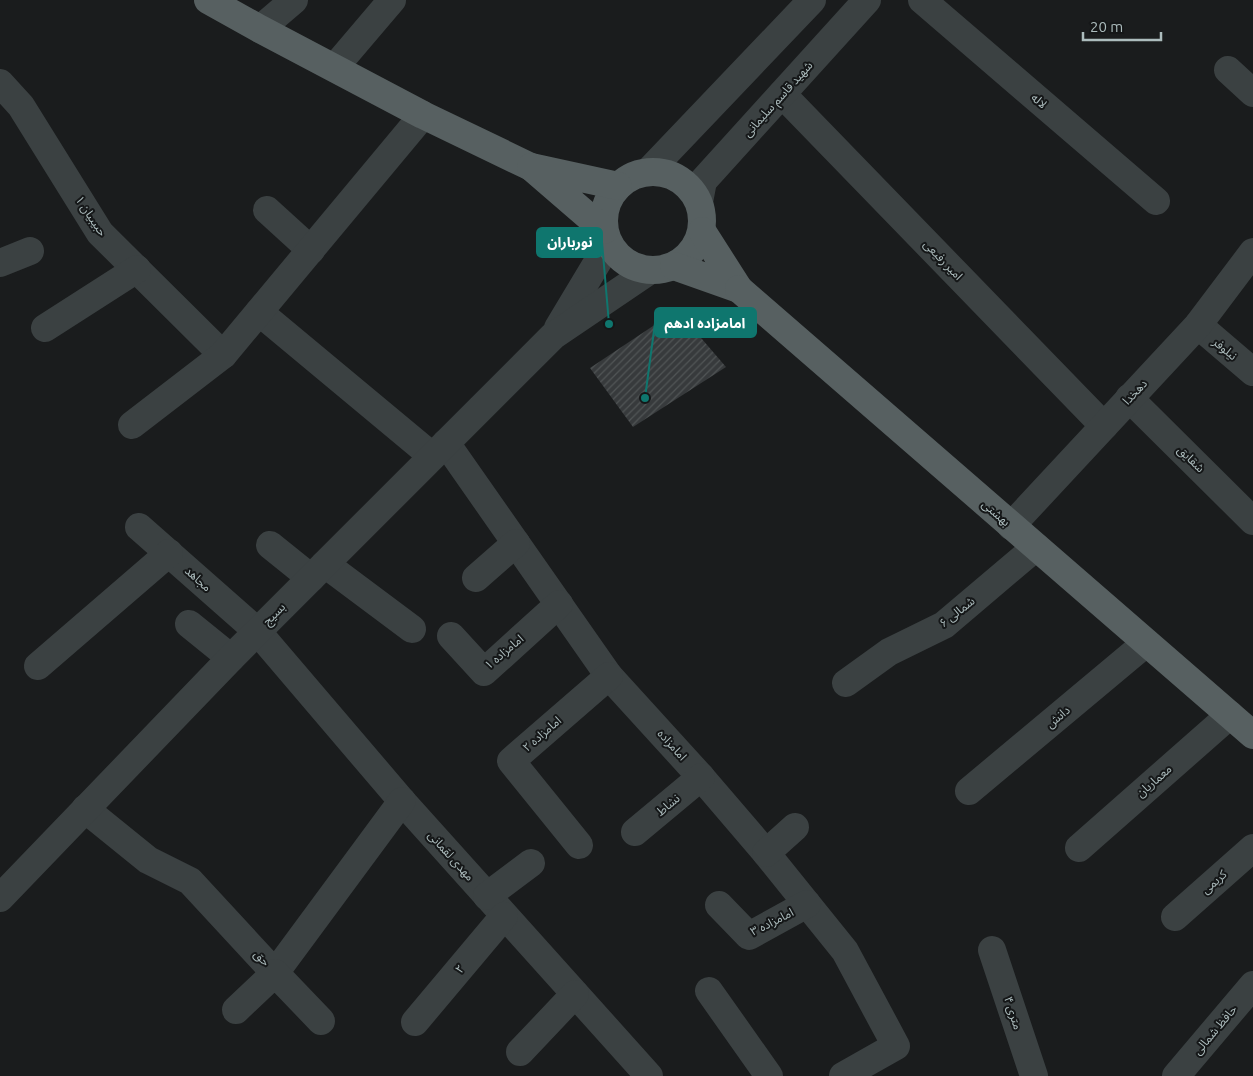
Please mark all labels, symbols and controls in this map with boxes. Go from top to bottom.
scale bar [1083,10,1160,42]
text: 20 m [1090,18,1123,35]
street label: شهید قاسم سلیمانی [740,58,817,141]
street label: لاله [1029,90,1050,111]
street label: حبیبیان ۱ [72,193,110,239]
callout: نورباران [537,228,602,257]
text: نورباران [547,234,593,251]
street label: امیر رفیعی [921,237,966,283]
callout: امامزاده ادهم [655,308,756,337]
text: امامزاده ادهم [665,315,746,334]
street label: نیلوفر [1209,334,1240,363]
street label: دهخدا [1120,376,1150,407]
street label: شقایق [1174,443,1207,476]
street label: بهشتی [979,497,1013,529]
street label: مجاهد [182,564,214,594]
street label: شمالی ۶ [936,594,978,630]
street label: بسیج [260,600,289,629]
street label: امامزاده ۱ [482,632,526,672]
street label: دانش [1043,703,1073,731]
street label: امامزاده ۲ [520,713,564,755]
street label: امامزاده [654,727,690,763]
street label: معماریان [1133,762,1175,800]
street label: نشاط [653,791,682,818]
street label: مهدی لقمانی [425,828,477,884]
street label: کریمی [1199,867,1230,897]
street label: امامزاده ۳ [748,905,796,939]
street label: حق [250,947,273,970]
street label: ۲ [452,962,467,975]
street label: ۴ متری [1001,995,1025,1031]
street label: حافظ شمالی [1190,1002,1240,1058]

